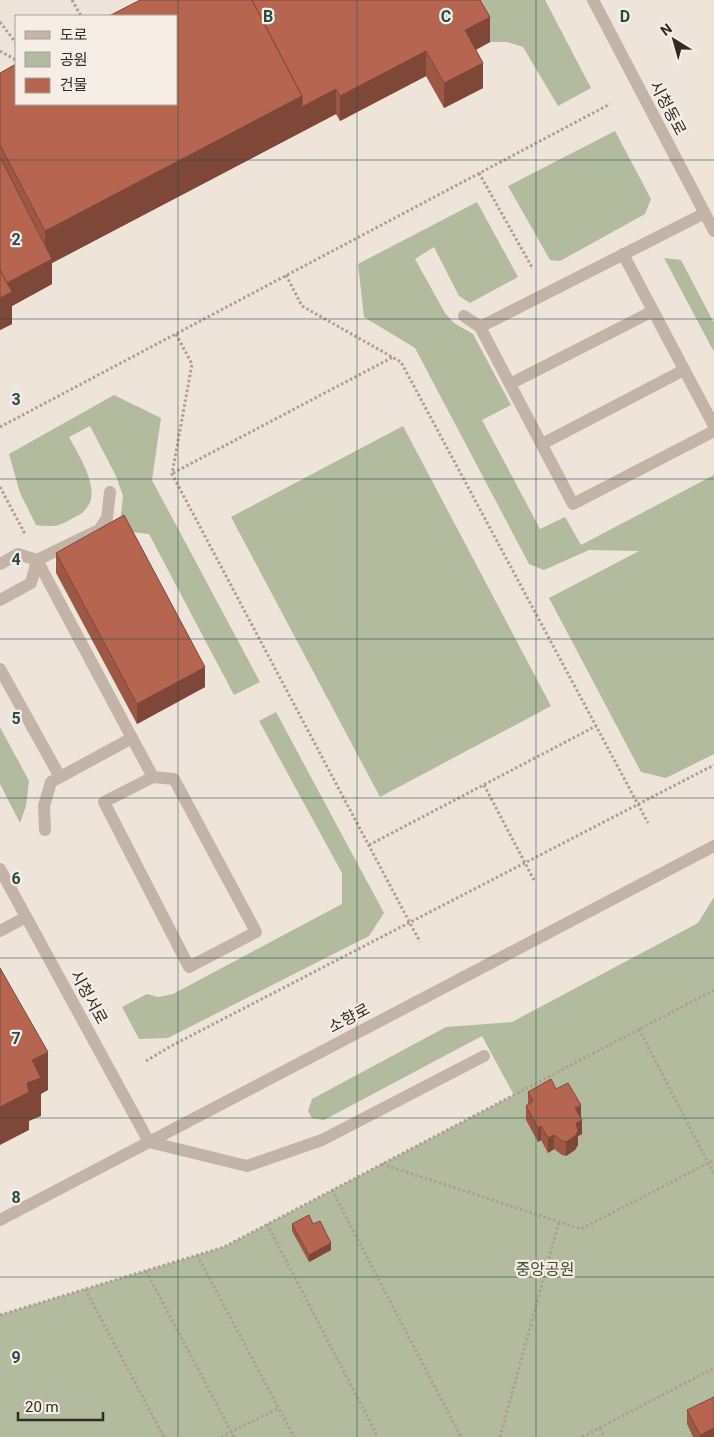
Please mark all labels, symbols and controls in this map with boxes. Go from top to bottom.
text: B [263,7,273,26]
text: C [441,7,451,26]
text: D [620,7,630,26]
legend [15,15,178,105]
north arrow [649,15,699,65]
text: N [657,20,675,39]
text: 도로 [60,26,88,44]
text: 공원 [60,51,88,69]
text: 건물 [60,76,88,94]
street label: 시청동로 [646,78,690,139]
text: 2 [11,230,21,249]
text: 3 [11,390,21,409]
text: 4 [11,550,21,569]
text: 5 [11,709,21,728]
text: 6 [11,869,21,888]
street label: 시청서로 [66,967,112,1028]
street label: 소향로 [325,999,373,1037]
text: 7 [11,1029,21,1048]
text: 8 [11,1188,21,1207]
park label: 중앙공원 [516,1260,574,1279]
text: 9 [11,1348,21,1367]
scale bar [18,1390,102,1422]
text: 20 m [25,1398,59,1416]

